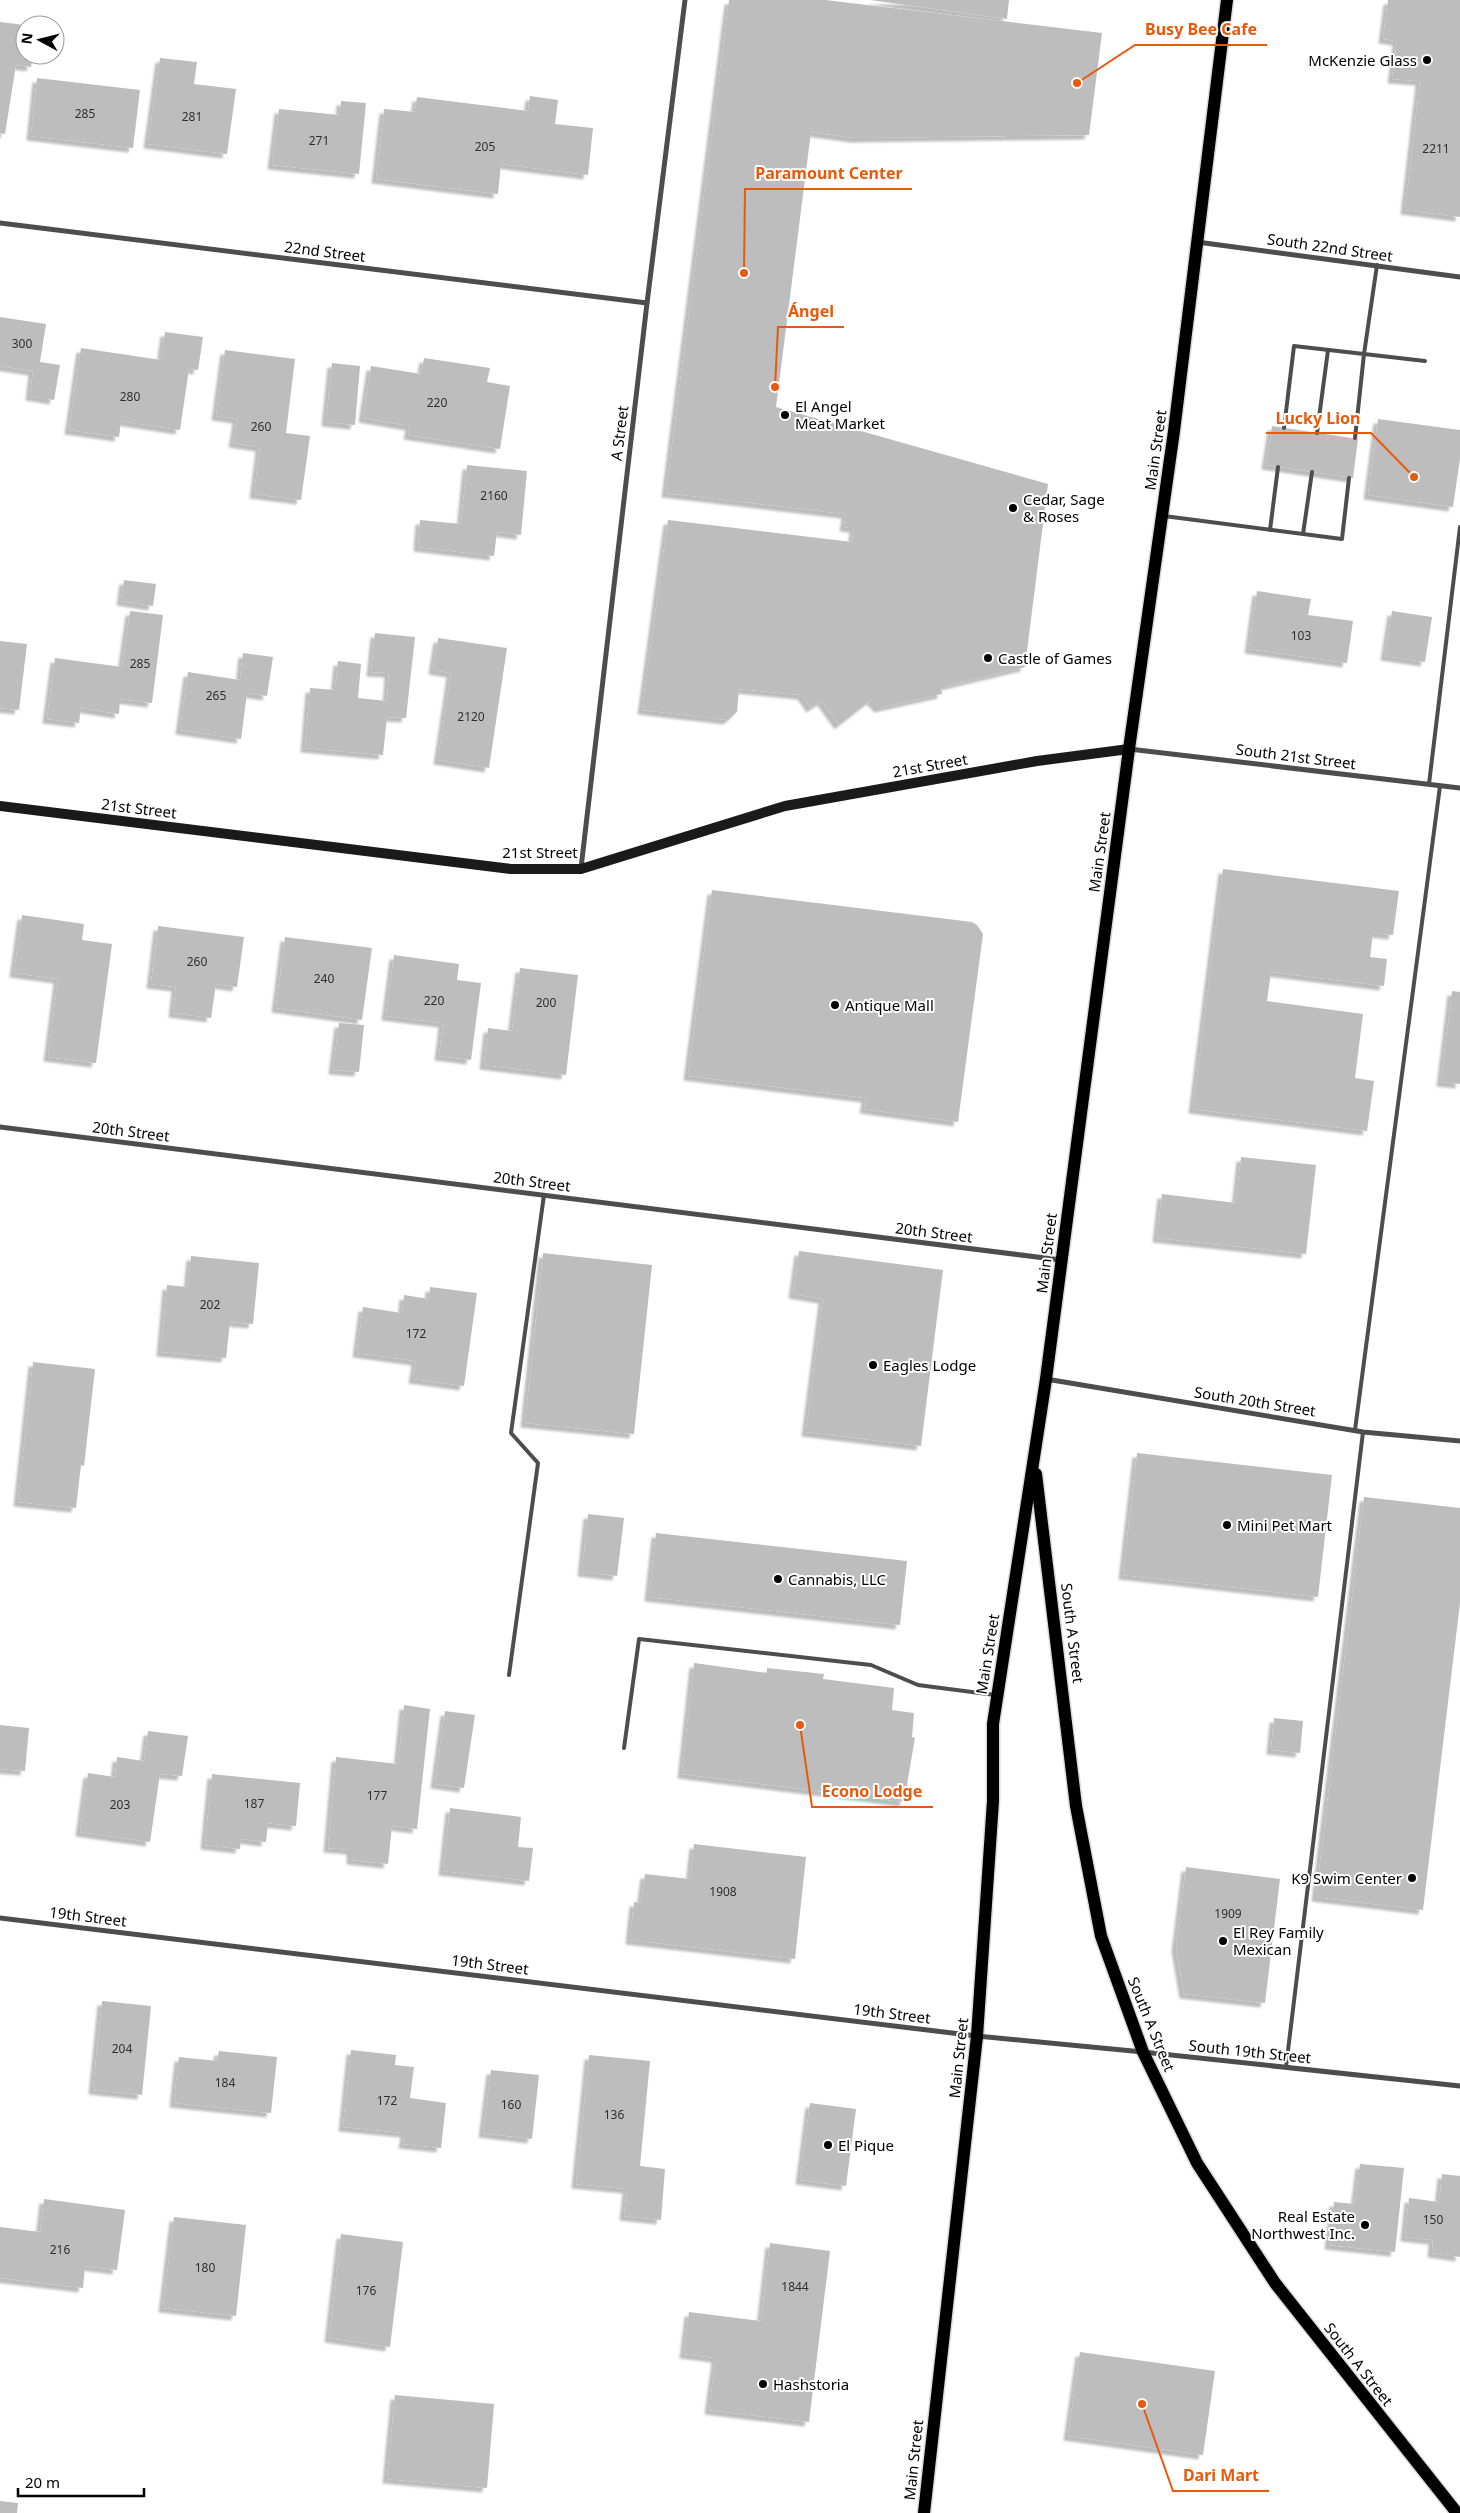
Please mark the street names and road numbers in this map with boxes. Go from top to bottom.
street label: South 22nd Street [1266,228,1395,266]
street label: 22nd Street [283,236,367,266]
street label: A Street [606,404,632,462]
street label: Main Street [1139,408,1171,491]
street label: South 21st Street [1235,739,1358,773]
street label: 21st Street [891,748,970,781]
street label: 21st Street [100,793,178,823]
street label: Main Street [1083,810,1115,893]
street label: 21st Street [502,842,578,862]
street label: 20th Street [91,1116,171,1146]
street label: 20th Street [492,1166,572,1196]
street label: Main Street [1031,1211,1061,1294]
street label: 20th Street [894,1217,974,1247]
street label: South 20th Street [1193,1382,1318,1421]
street label: South A Street [1057,1582,1089,1685]
street label: Main Street [971,1612,1003,1696]
street label: 19th Street [48,1901,128,1931]
street label: 19th Street [450,1949,530,1979]
street label: South A Street [1124,1974,1180,2075]
street label: 19th Street [852,1998,932,2028]
street label: Main Street [944,2016,972,2099]
street label: South 19th Street [1188,2035,1313,2067]
street label: South A Street [1320,2318,1398,2410]
street label: Main Street [899,2418,927,2501]

